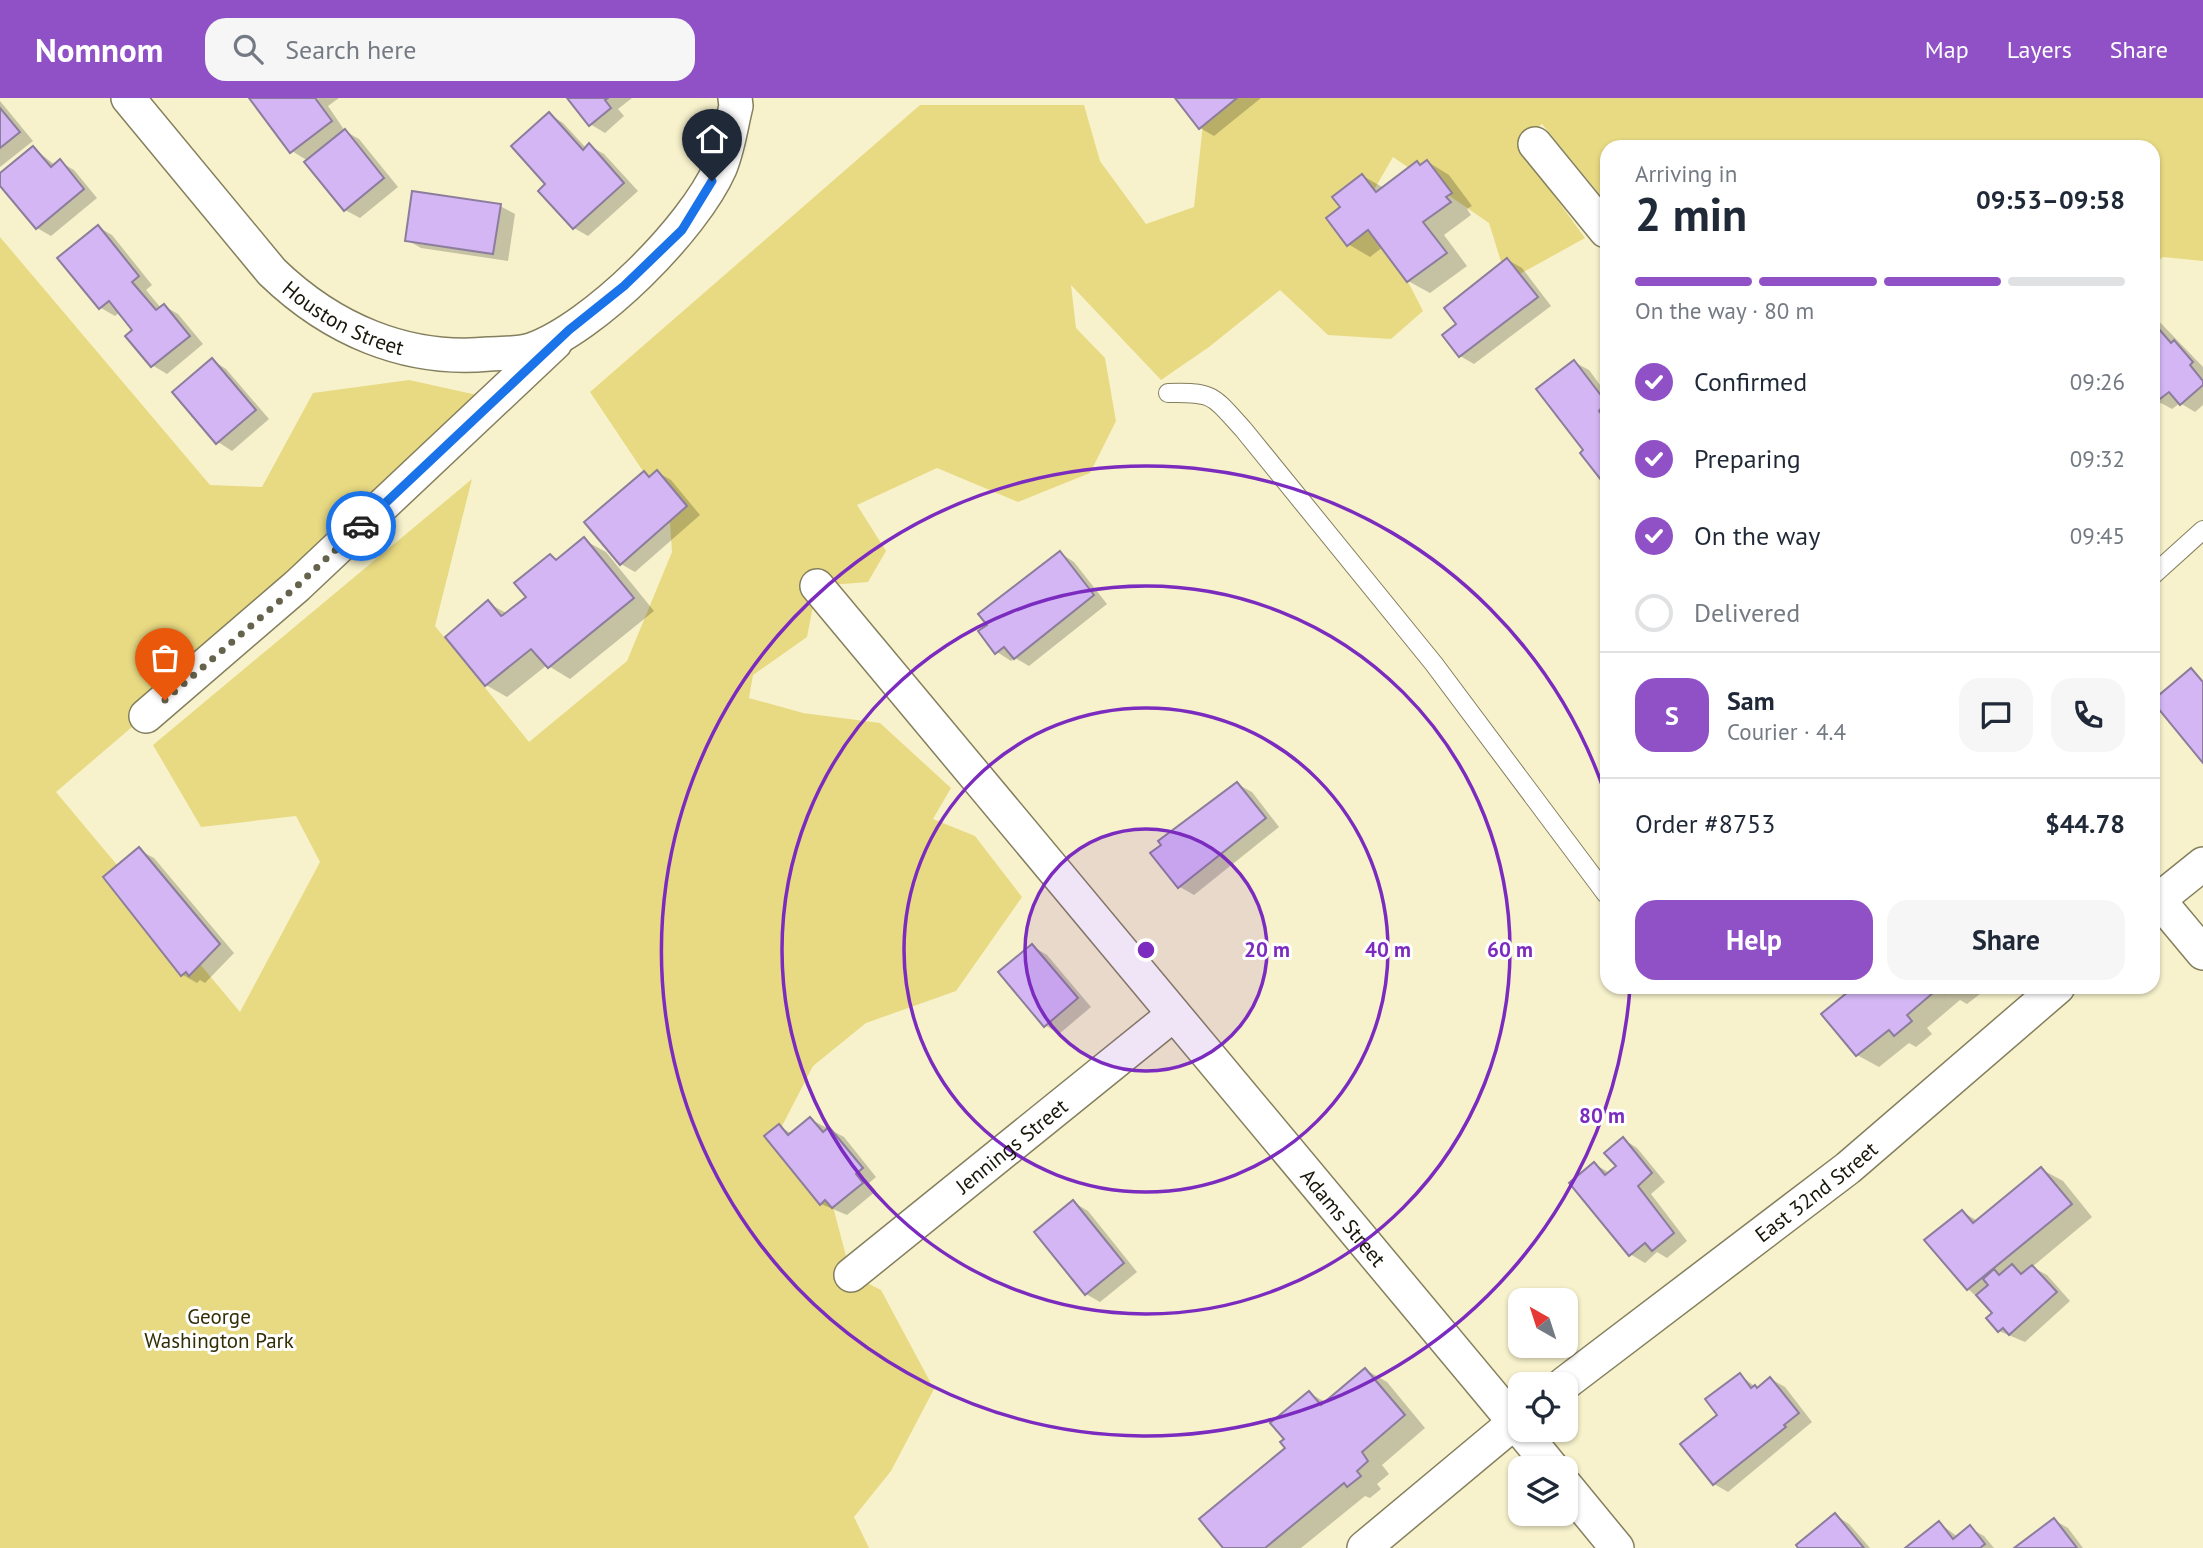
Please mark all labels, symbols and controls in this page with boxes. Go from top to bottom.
search box [205,18,695,81]
text: Nomnom [35,28,163,71]
icon: search [229,30,267,68]
text: Search here [285,33,416,66]
text: Map [1925,34,1969,65]
text: Layers [2007,34,2072,65]
text: Share [2110,34,2168,65]
pin [682,109,742,181]
icon: home [693,120,731,158]
text: Arriving in [1635,159,1737,188]
text: 09:53–09:58 [1976,183,2125,216]
text: 2 min [1635,184,1747,244]
street label: Houston Street [277,274,407,361]
text: On the way · 80 m [1635,296,1814,325]
icon: check [1635,363,1673,401]
text: Confirmed [1694,365,1807,398]
text: 09:26 [2070,367,2125,396]
icon: check [1635,440,1673,478]
text: Preparing [1694,442,1801,475]
text: 09:32 [2070,444,2125,473]
courier [326,491,396,561]
icon: car [342,507,380,545]
icon: check [1635,517,1673,555]
text: On the way [1694,519,1820,552]
text: 09:45 [2070,521,2125,550]
text: Delivered [1694,596,1800,629]
pin [135,628,195,700]
icon: bag [146,639,184,677]
button: chat [1959,678,2033,752]
button: phone [2051,678,2125,752]
text: Sam [1727,684,1775,717]
text: S [1665,699,1679,732]
text: Courier · 4.4 [1727,717,1846,746]
text: Order #8753 [1635,807,1775,840]
text: $44.78 [2045,807,2125,840]
button: Help [1635,900,1873,980]
button: Share [1887,900,2125,980]
text: 20 m [1244,936,1290,963]
text: 40 m [1365,936,1411,963]
text: 60 m [1487,936,1533,963]
centre of rings [1134,938,1158,962]
street label: Jennings Street [949,1092,1073,1200]
text: 80 m [1579,1102,1625,1129]
street label: East 32nd Street [1749,1135,1883,1248]
street label: Adams Street [1295,1163,1392,1272]
north arrow [1508,1288,1578,1358]
map controls [1508,1288,1578,1526]
park label: George Washington Park [144,1303,294,1354]
button: locate [1508,1372,1578,1442]
button: layers [1508,1456,1578,1526]

